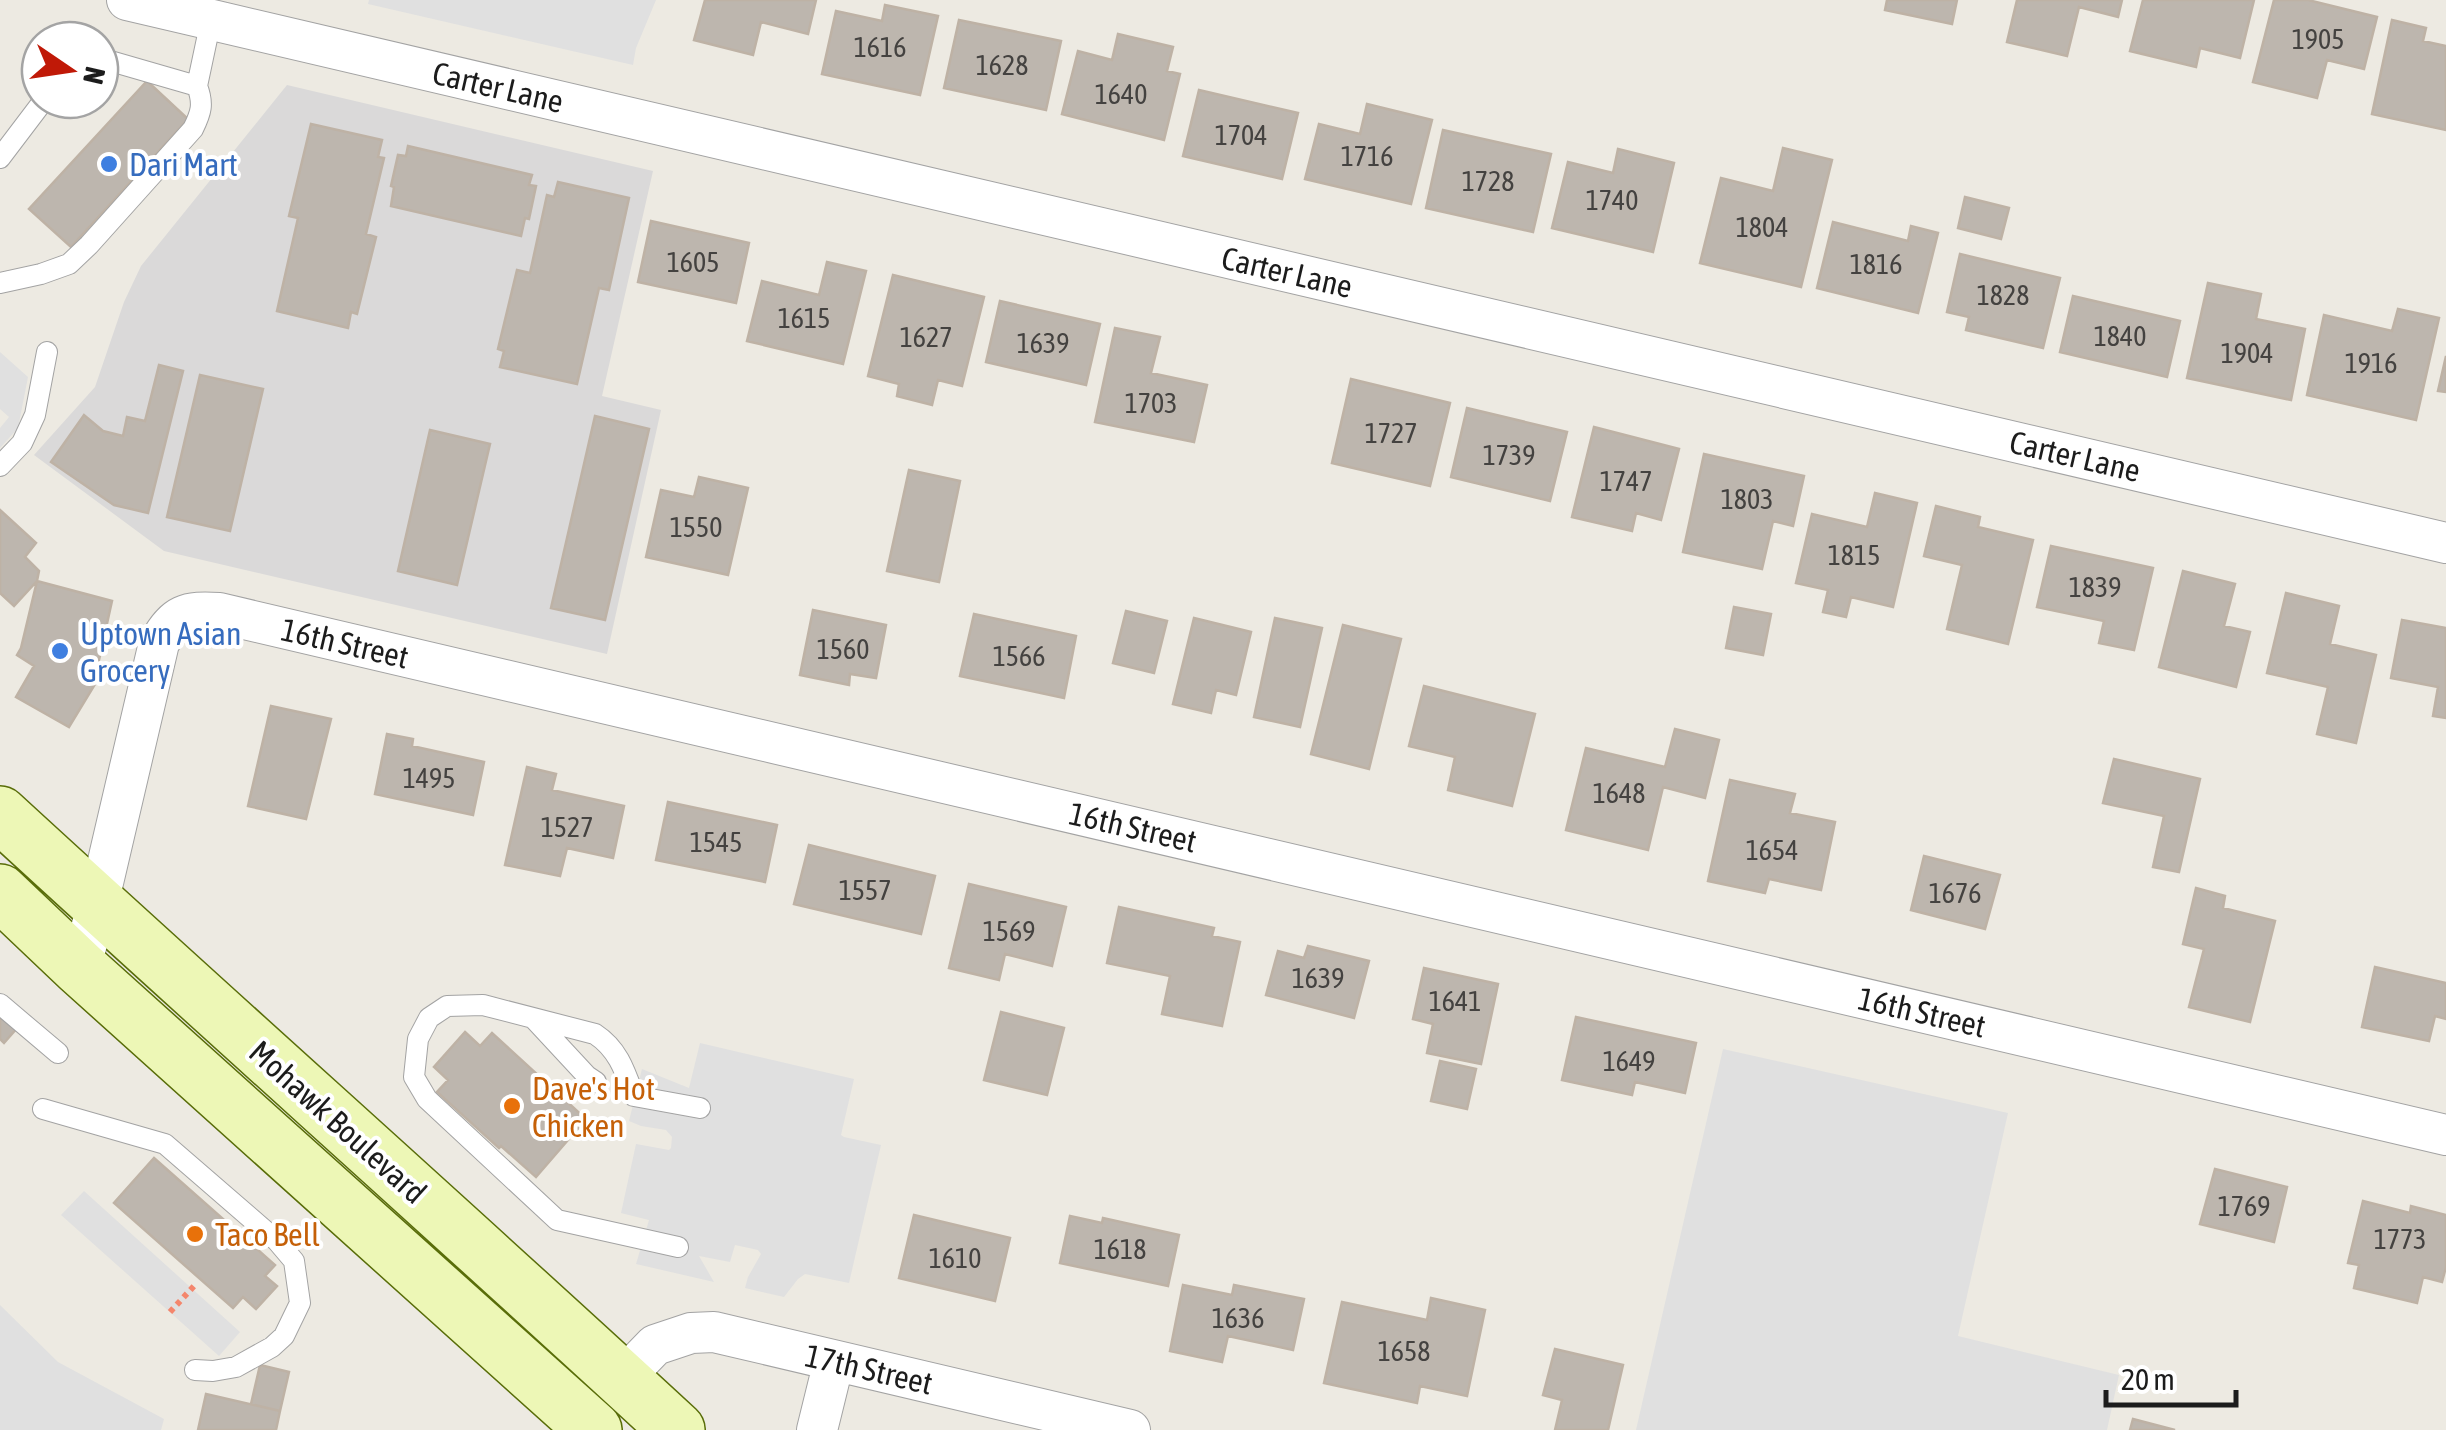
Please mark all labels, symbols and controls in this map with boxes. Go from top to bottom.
north arrow [20,20,120,120]
house number: 1905 [2292,23,2344,55]
house number: 1616 [854,31,906,63]
house number: 1628 [976,49,1028,81]
street label: Carter Lane [429,54,567,120]
text: N [77,64,112,87]
house number: 1640 [1095,78,1147,110]
house number: 1704 [1215,119,1267,151]
house number: 1716 [1341,140,1393,172]
place label: Dari Mart [129,146,238,183]
marker: Dari Mart [98,153,120,175]
house number: 1728 [1462,165,1514,197]
house number: 1740 [1586,184,1638,216]
house number: 1804 [1736,211,1788,243]
street label: Carter Lane [1218,239,1356,305]
house number: 1605 [667,246,719,278]
house number: 1816 [1850,248,1902,280]
house number: 1828 [1977,279,2029,311]
house number: 1615 [778,302,830,334]
house number: 1840 [2094,320,2146,352]
house number: 1627 [900,321,952,353]
house number: 1639 [1017,327,1069,359]
house number: 1904 [2221,337,2273,369]
house number: 1916 [2345,347,2397,379]
house number: 1703 [1125,387,1177,419]
house number: 1727 [1365,417,1417,449]
street label: Carter Lane [2006,423,2144,489]
house number: 1739 [1483,439,1535,471]
house number: 1747 [1600,465,1652,497]
house number: 1803 [1721,483,1773,515]
house number: 1550 [670,511,722,543]
house number: 1815 [1828,539,1880,571]
house number: 1839 [2069,571,2121,603]
street label: 16th Street [278,610,412,676]
place label: Uptown Asian Grocery [80,615,241,689]
house number: 1560 [817,633,869,665]
marker: Uptown Asian Grocery [49,640,71,662]
house number: 1566 [993,640,1045,672]
house number: 1495 [403,762,455,794]
house number: 1648 [1593,777,1645,809]
street label: 16th Street [1066,794,1200,860]
house number: 1527 [541,811,593,843]
house number: 1545 [690,826,742,858]
house number: 1654 [1746,834,1798,866]
house number: 1557 [839,874,891,906]
house number: 1676 [1929,877,1981,909]
house number: 1569 [983,915,1035,947]
house number: 1639 [1292,962,1344,994]
street label: 16th Street [1855,979,1989,1045]
house number: 1641 [1429,985,1481,1017]
street label: Mohawk Boulevard [242,1033,434,1211]
house number: 1649 [1603,1045,1655,1077]
place label: Dave's Hot Chicken [532,1070,655,1144]
marker: Dave's Hot Chicken [501,1095,523,1117]
house number: 1769 [2218,1190,2270,1222]
place label: Taco Bell [215,1216,320,1253]
marker: Taco Bell [184,1223,206,1245]
house number: 1773 [2374,1223,2426,1255]
house number: 1618 [1094,1233,1146,1265]
house number: 1610 [929,1242,981,1274]
house number: 1636 [1212,1302,1264,1334]
house number: 1658 [1378,1335,1430,1367]
street label: 17th Street [802,1336,936,1402]
scale bar [2106,1345,2236,1407]
text: 20 m [2121,1362,2175,1396]

